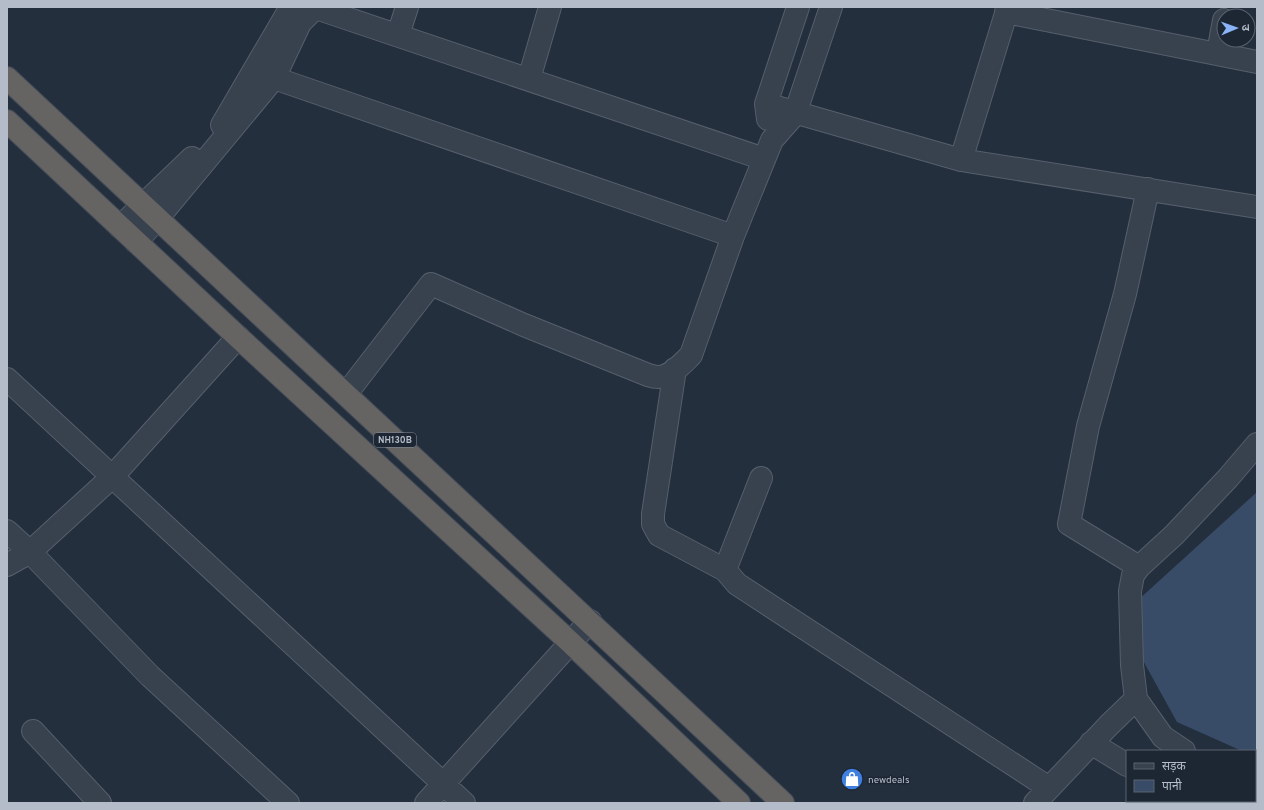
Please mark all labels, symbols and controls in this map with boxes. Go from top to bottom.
north arrow [1216,8,1256,48]
text: उ [1238,24,1252,32]
road number: NH130B [374,433,416,447]
legend [1126,750,1256,802]
text: सड़क [1162,759,1187,775]
shop icon: newdeals [839,766,865,792]
place label: newdeals [868,774,910,787]
text: पानी [1162,778,1183,795]

